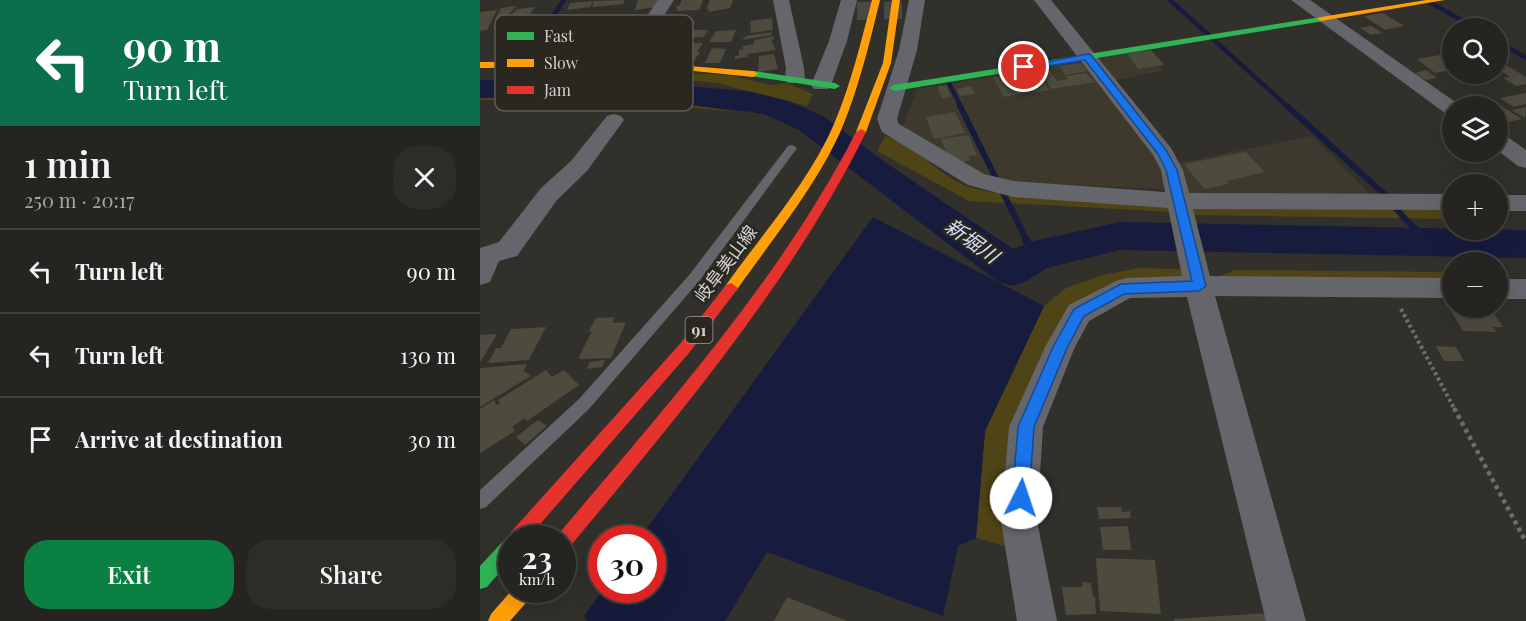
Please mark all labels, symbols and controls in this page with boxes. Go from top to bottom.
legend [495,15,693,111]
text: 90 m [123,17,221,73]
map controls [1442,18,1508,318]
button: search [1442,18,1508,84]
icon: left [24,24,102,102]
text: Fast [544,25,574,46]
pin [998,41,1049,92]
icon: arrive [1007,50,1040,83]
text: Slow [544,52,579,73]
text: Turn left [123,71,227,107]
text: Jam [543,79,571,100]
button: layers [1442,96,1508,162]
text: 1 min [24,139,112,187]
button: close [393,146,456,209]
button: + [1442,174,1508,240]
text: 250 m · 20:17 [24,186,134,213]
water label: 新堀川 [941,211,1007,270]
street label: 岐阜美山線 [689,220,762,307]
button: − [1442,252,1508,318]
icon: left [24,255,57,288]
text: Turn left [75,256,164,286]
text: 90 m [407,256,456,286]
road number: 91 [686,317,712,343]
icon: left [24,339,57,372]
text: Turn left [75,340,164,370]
text: 130 m [400,340,456,370]
icon: arrive [24,423,57,456]
text: Arrive at destination [75,424,283,454]
text: 30 m [408,424,456,454]
position arrow [989,466,1053,530]
speed limit sign: 30 [588,525,666,603]
text: 23 [522,537,552,577]
button: Exit [24,540,234,609]
button: Share [246,540,456,609]
text: km/h [519,569,555,589]

